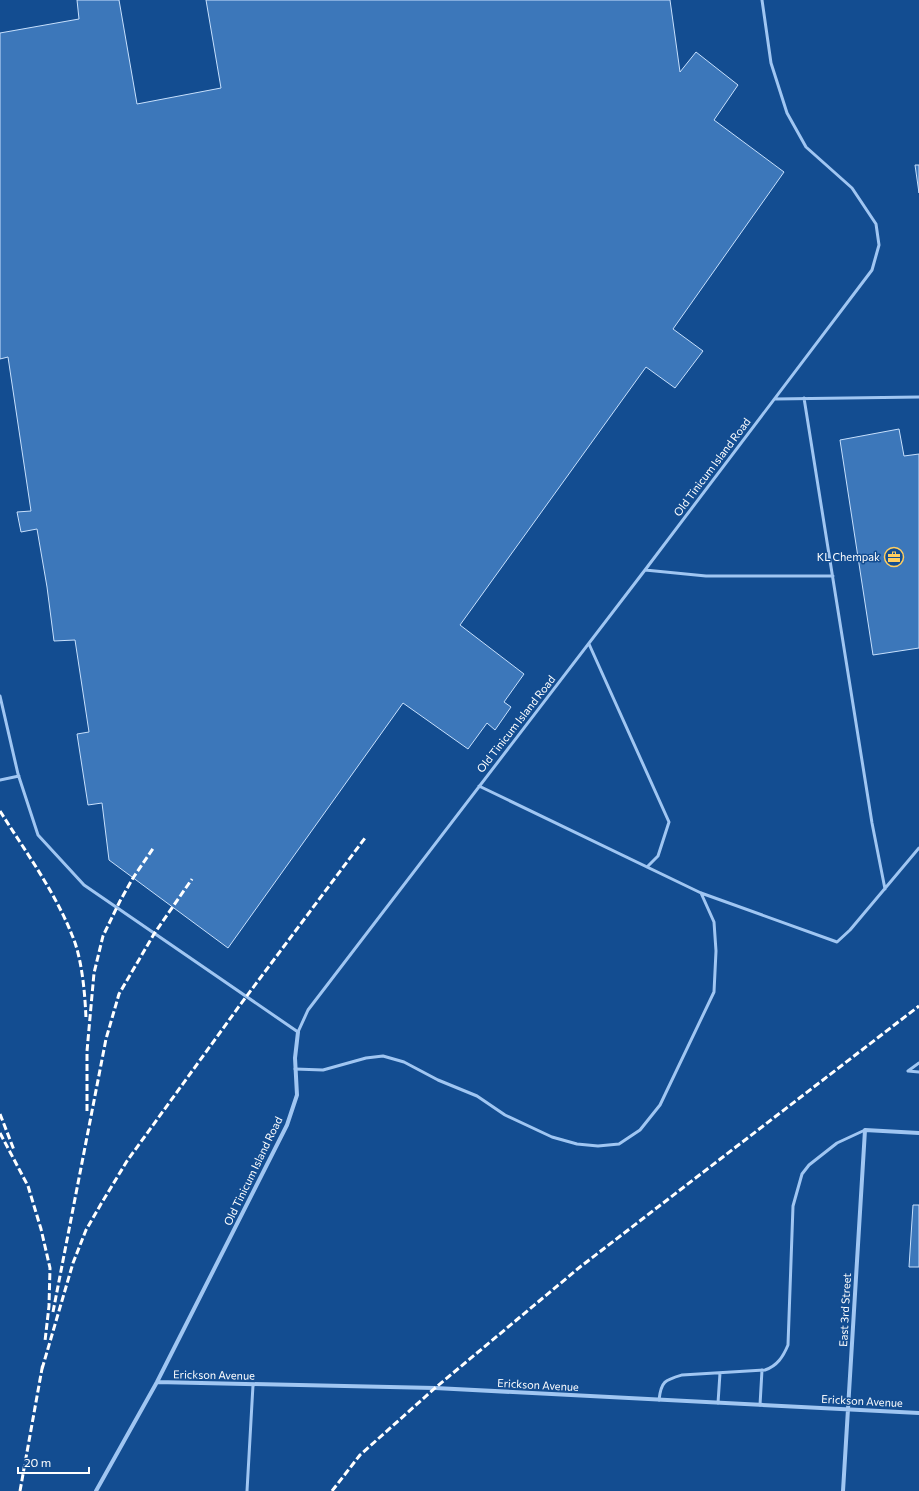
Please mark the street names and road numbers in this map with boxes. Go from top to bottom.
street label: Old Tinicum Island Road [670,415,753,518]
street label: Old Tinicum Island Road [474,673,558,775]
street label: Old Tinicum Island Road [220,1114,285,1227]
street label: East 3rd Street [836,1272,853,1347]
street label: Erickson Avenue [173,1367,255,1382]
street label: Erickson Avenue [497,1376,579,1393]
street label: Erickson Avenue [821,1392,903,1409]

